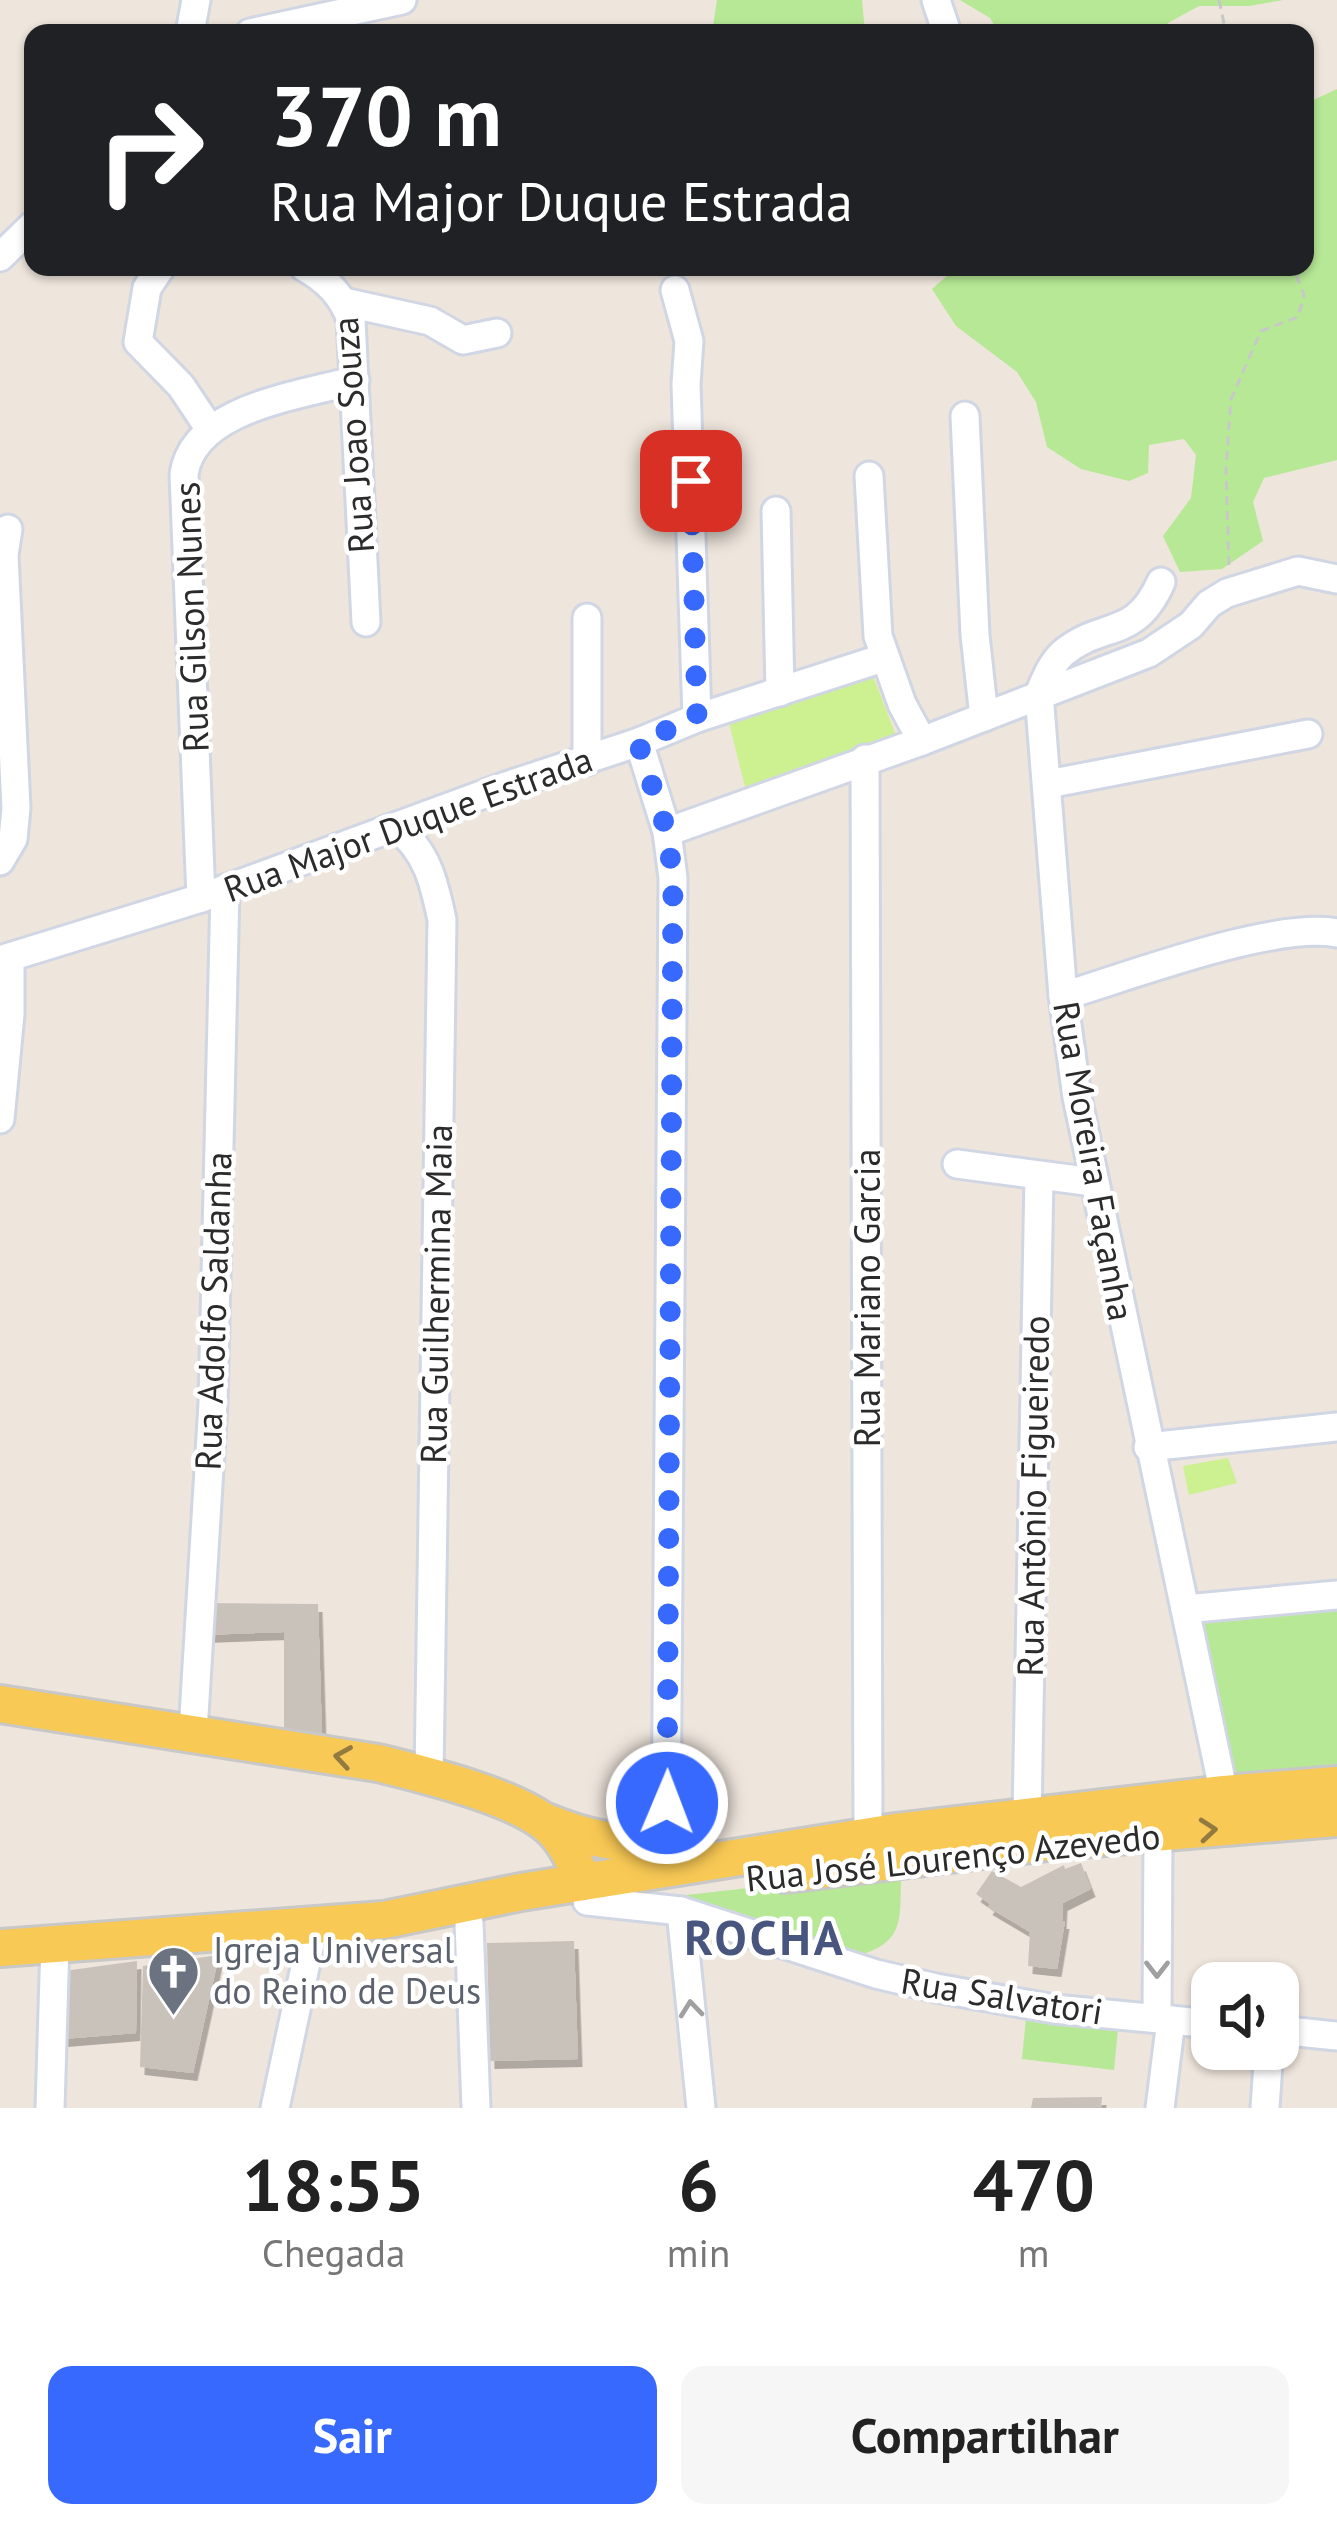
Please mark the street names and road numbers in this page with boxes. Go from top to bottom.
street label: Rua Joao Souza [321,316,384,555]
street label: Rua Gilson Nunes [162,481,219,753]
street label: Rua Major Duque Estrada [217,735,598,912]
street label: Rua Moreira Façanha [1043,998,1146,1324]
street label: Rua Guilhermina Maia [409,1124,462,1464]
street label: Rua Mariano Garcia [843,1149,890,1447]
street label: Rua Adolfo Saldanha [183,1151,242,1471]
street label: Rua Antônio Figueiredo [1006,1315,1059,1677]
street label: Rua José Lourenço Azevedo [743,1811,1163,1902]
street label: Rua Salvatori [898,1956,1106,2035]

